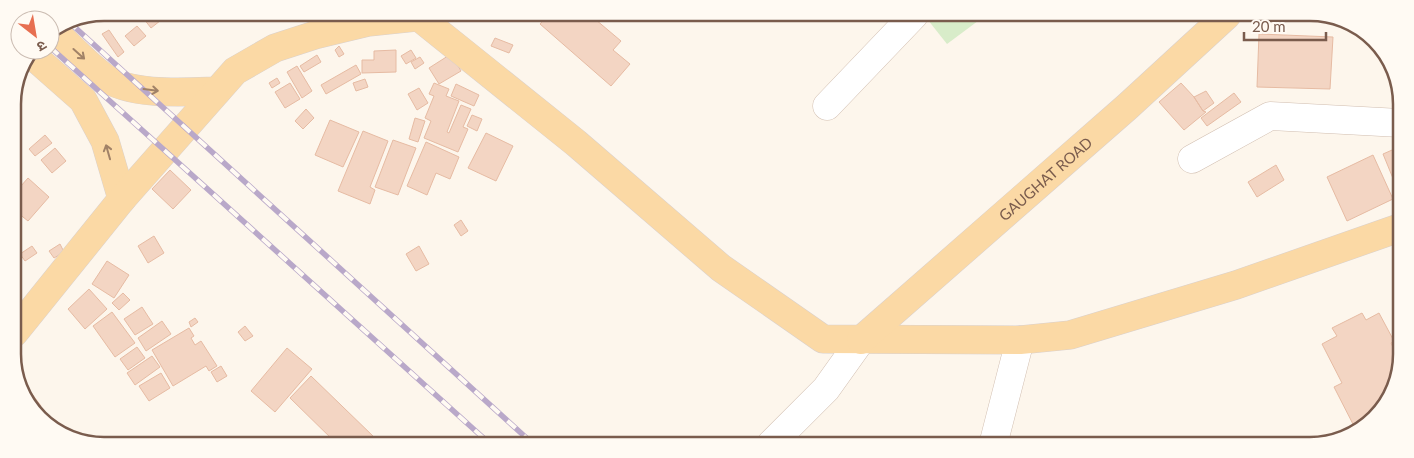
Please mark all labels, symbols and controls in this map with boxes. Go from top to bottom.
north arrow [10,10,60,60]
scale bar [1244,10,1326,42]
text: 20 m [1252,17,1286,35]
text: उ [33,37,50,56]
one-way arrow [72,48,85,60]
one-way arrow [143,85,159,95]
street label: GAUGHAT ROAD [995,133,1096,224]
one-way arrow [103,144,113,160]

